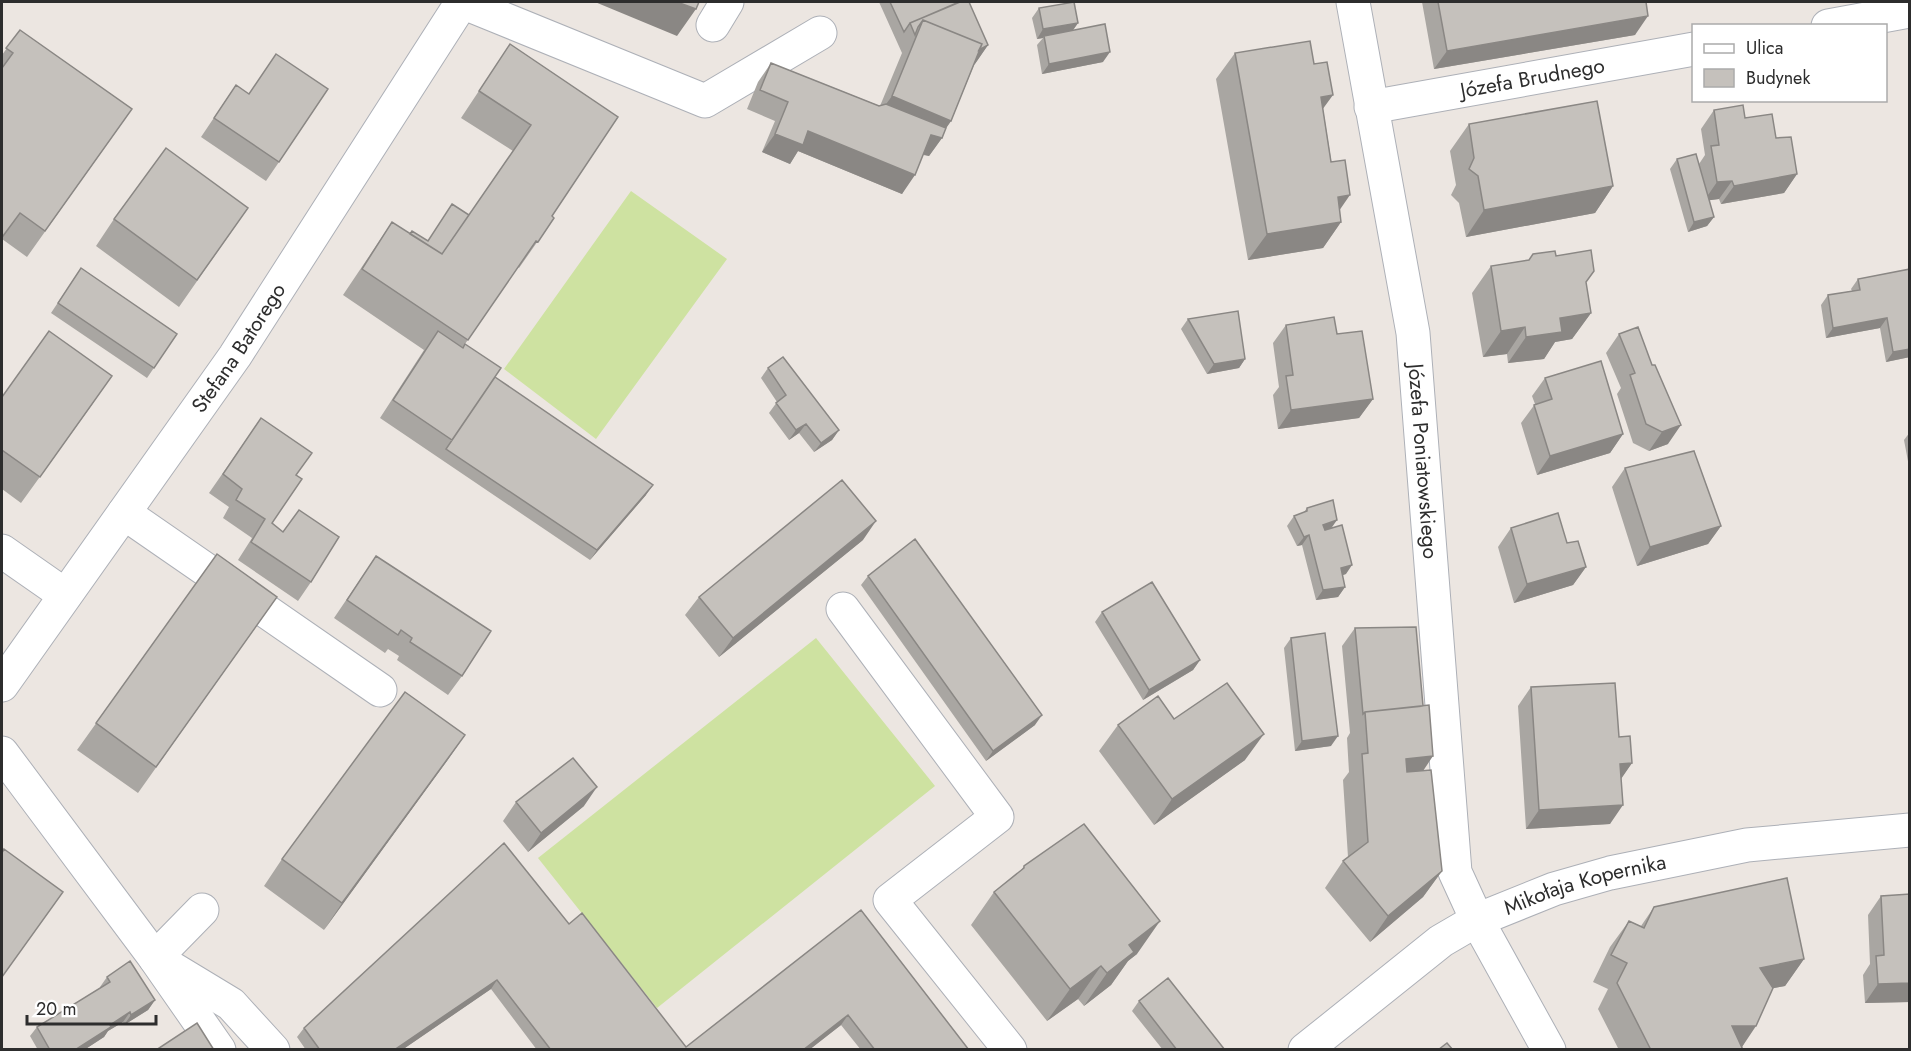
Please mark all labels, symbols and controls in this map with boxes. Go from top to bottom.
legend [1692,24,1887,102]
text: Ulica [1746,35,1783,61]
street label: Józefa Brudnego [1455,50,1607,106]
text: Budynek [1746,65,1810,91]
street label: Stefana Batorego [184,277,293,419]
street label: Józefa Poniatowskiego [1400,359,1446,560]
street label: Mikołaja Kopernika [1499,847,1669,923]
scale bar [27,988,156,1026]
text: 20 m [36,996,76,1022]

